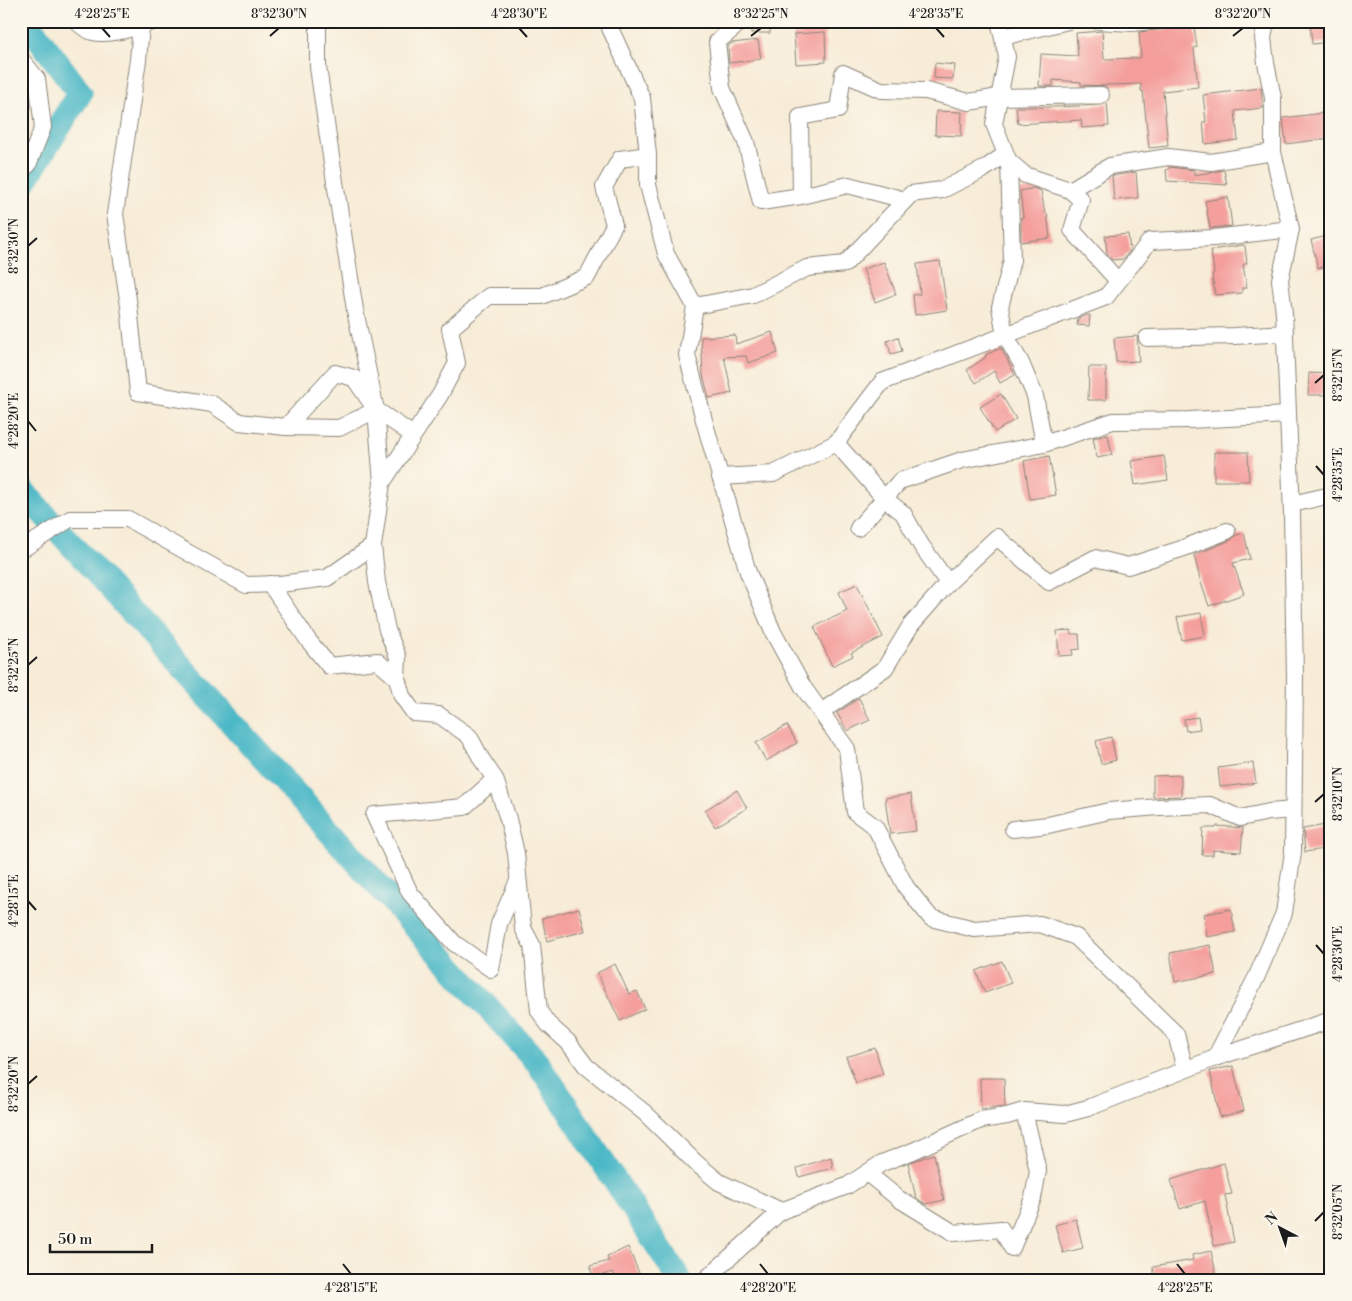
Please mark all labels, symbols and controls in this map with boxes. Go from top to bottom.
text: 4°28'25"E [75,7,129,22]
text: 8°32'30"N [251,7,307,22]
text: 4°28'30"E [491,7,547,22]
text: 8°32'25"N [734,7,789,22]
text: 4°28'35"E [909,7,963,22]
text: 8°32'20"N [1215,7,1271,22]
text: 8°32'30"N [7,218,22,274]
text: 8°32'15"N [1331,348,1346,402]
text: 4°28'20"E [7,393,22,449]
text: 4°28'35"E [1331,448,1346,502]
text: 8°32'25"N [7,637,22,693]
text: 8°32'10"N [1331,767,1346,821]
text: 4°28'15"E [7,874,22,928]
text: 4°28'30"E [1331,926,1346,982]
text: 8°32'20"N [7,1056,22,1112]
text: 8°32'05"N [1331,1184,1346,1240]
north arrow [1254,1204,1304,1254]
text: N [1262,1209,1282,1229]
scale bar [50,1221,152,1253]
text: 50 m [58,1230,92,1249]
text: 4°28'15"E [324,1281,378,1296]
text: 4°28'20"E [740,1281,796,1296]
text: 4°28'25"E [1158,1281,1212,1296]

